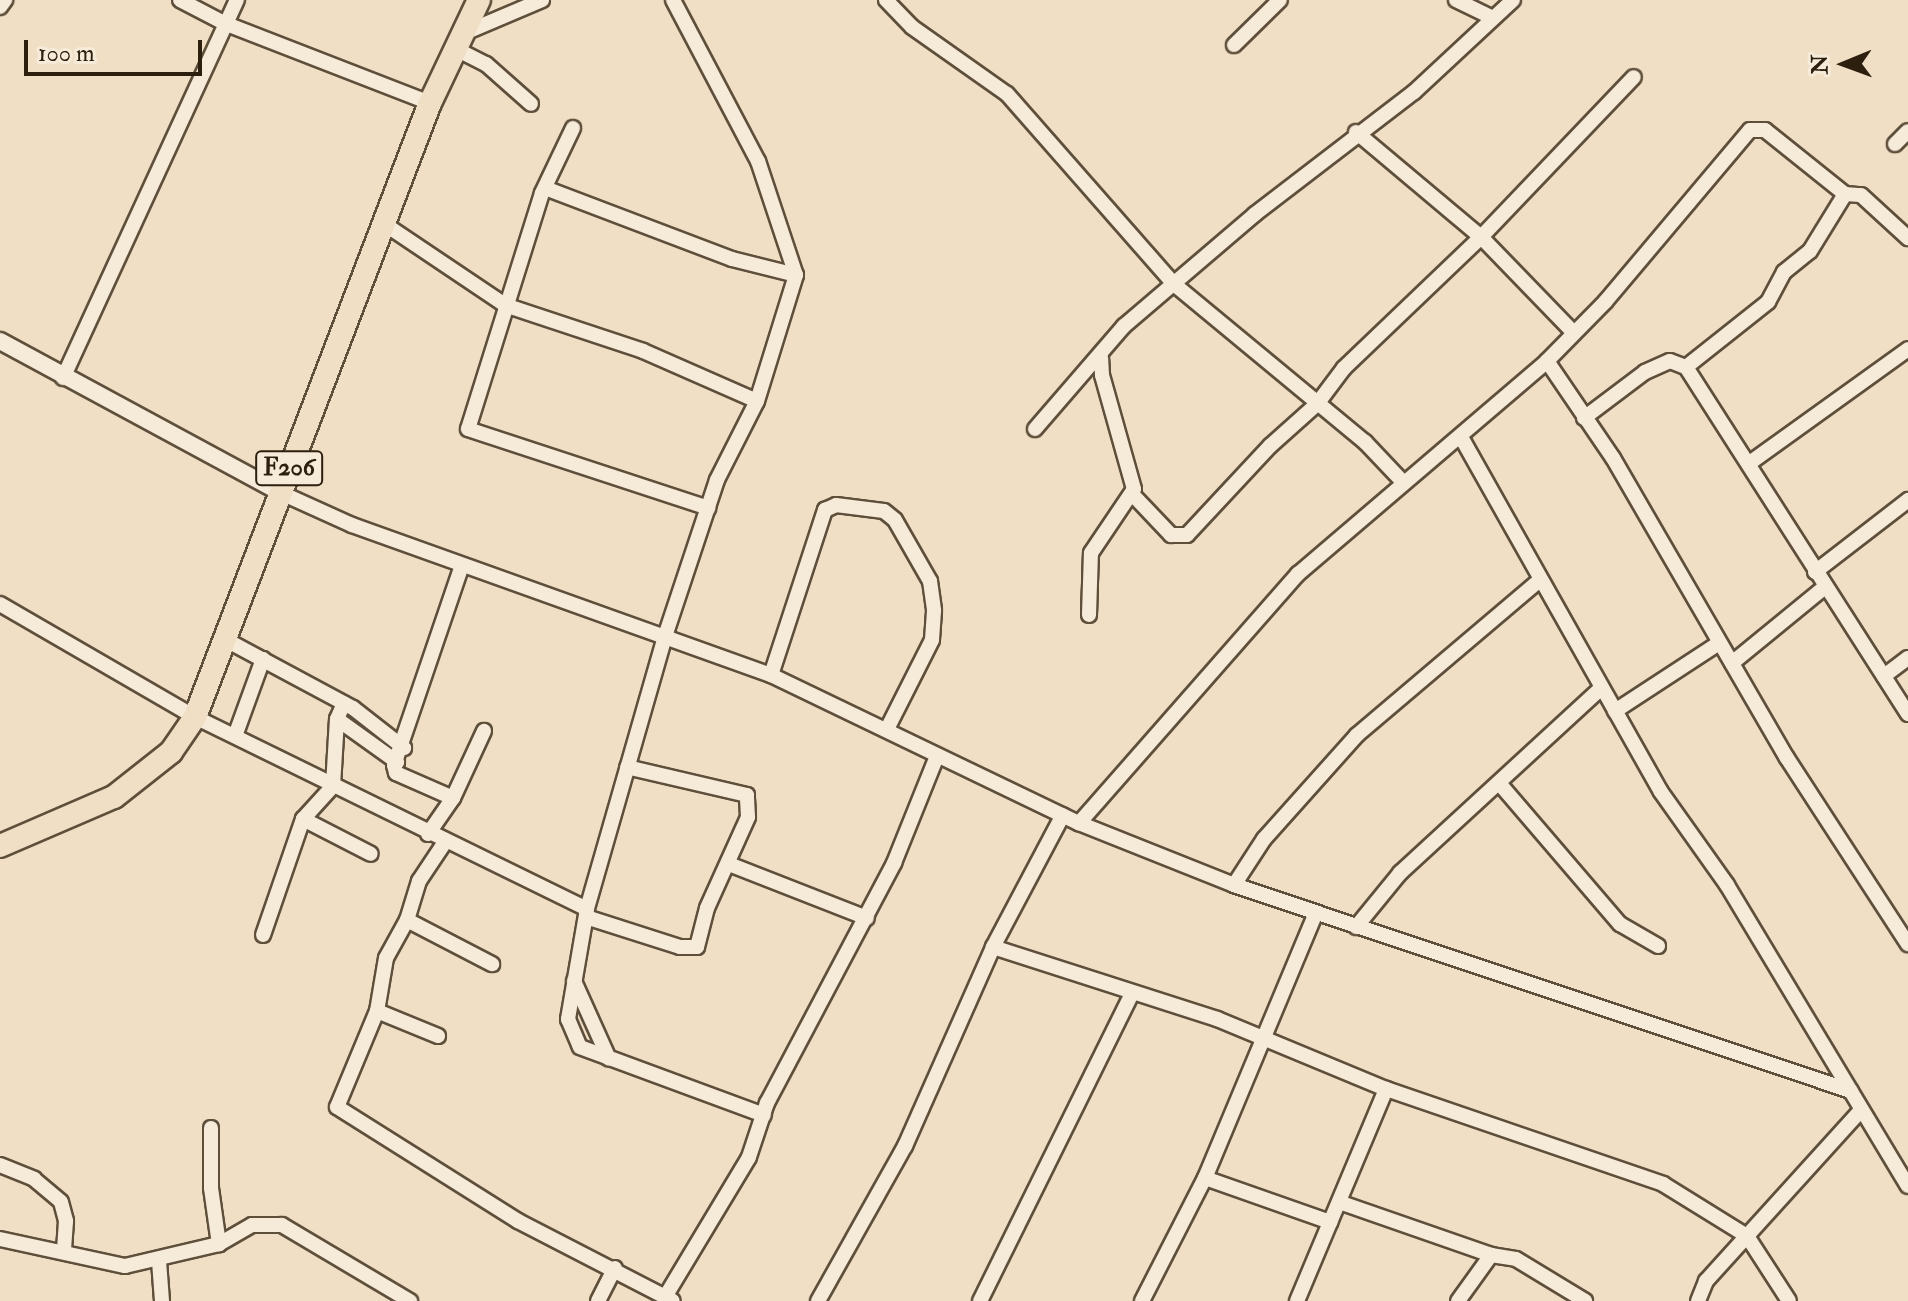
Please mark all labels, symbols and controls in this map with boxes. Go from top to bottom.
scale bar [28,24,206,74]
north arrow [1804,24,1884,104]
text: 100 m [38,38,95,69]
text: N [1806,54,1834,75]
road number: F206 [255,448,323,488]

